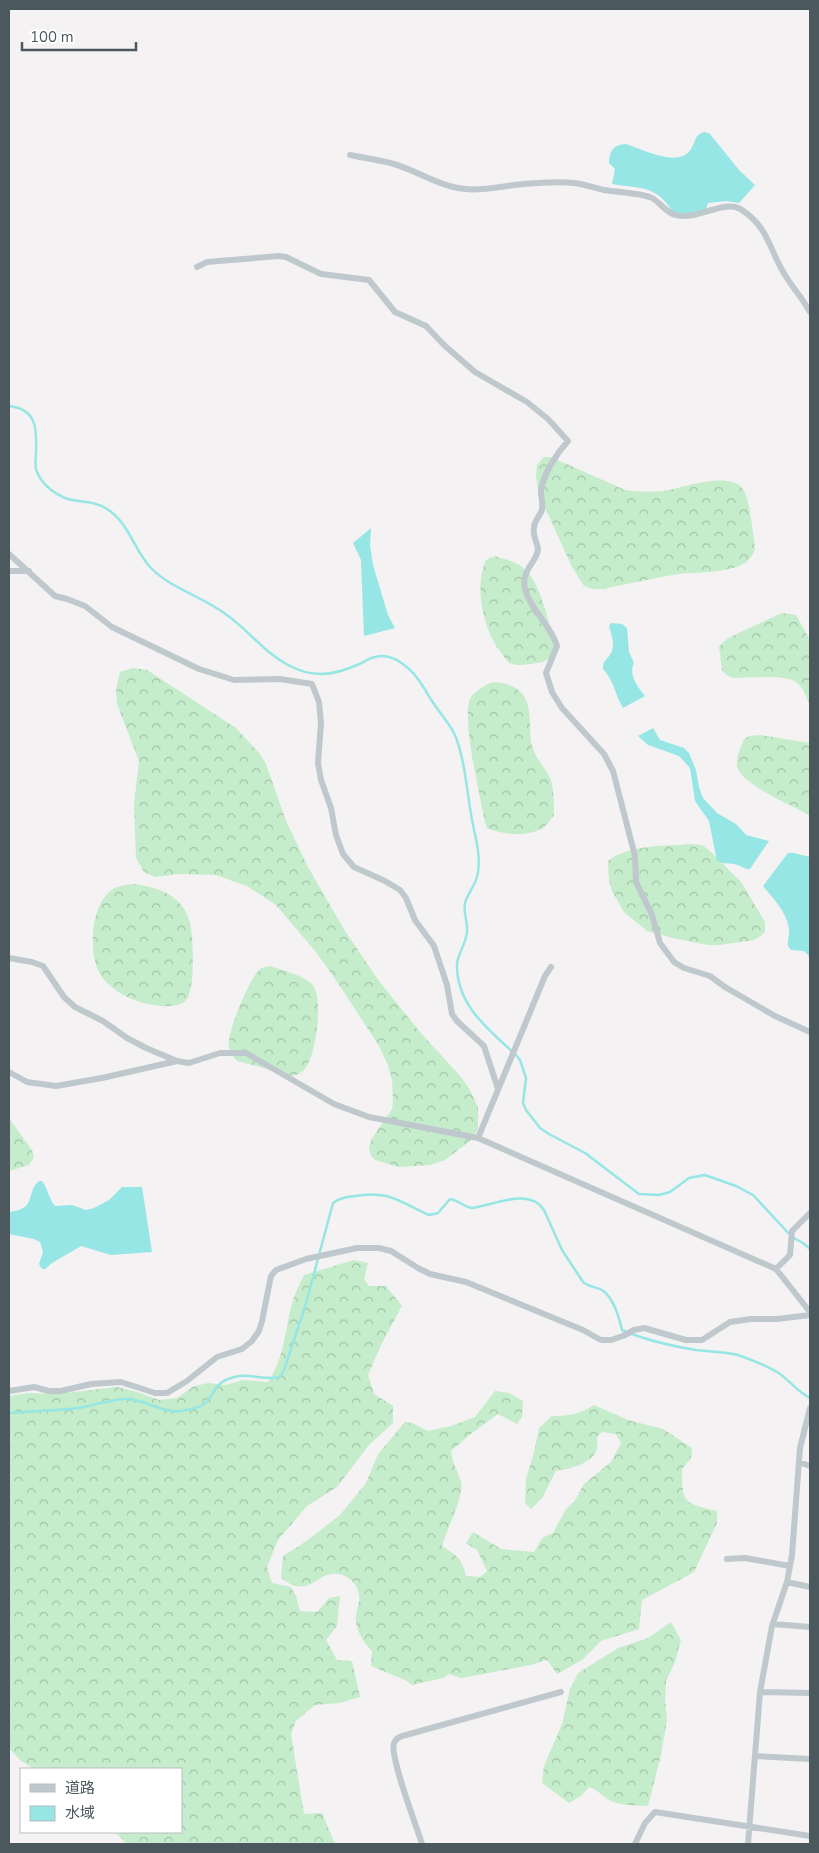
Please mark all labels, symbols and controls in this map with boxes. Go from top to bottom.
scale bar [22,20,136,52]
text: 100 m [30,27,74,47]
legend [20,1768,182,1833]
text: 道路 [65,1778,95,1798]
text: 水域 [65,1803,95,1823]

